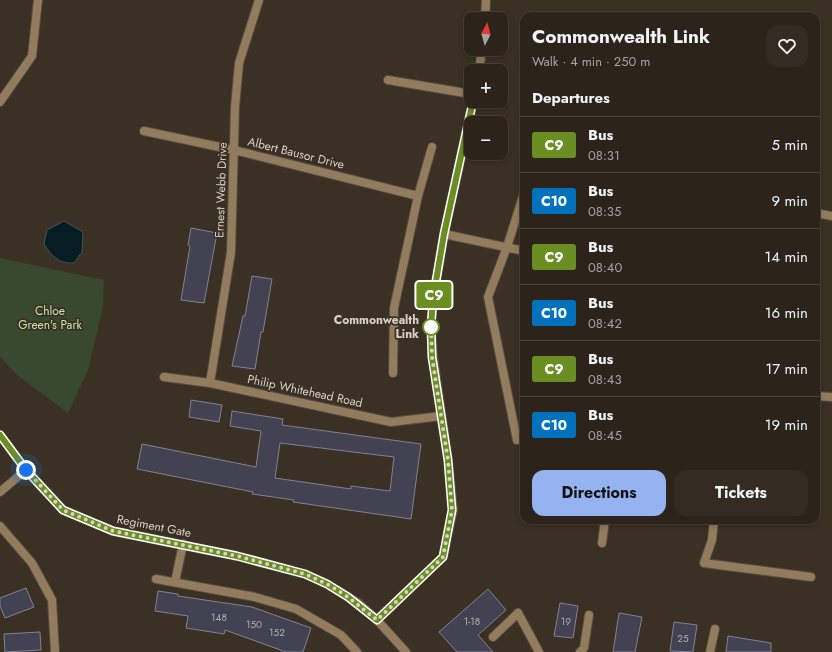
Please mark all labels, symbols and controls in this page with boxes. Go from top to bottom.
north arrow [464,12,508,56]
map controls [464,12,508,160]
text: Commonwealth Link [532,23,710,50]
button: heart [766,25,808,67]
text: Walk · 4 min · 250 m [532,52,650,71]
button: + [464,64,508,108]
text: Departures [532,87,610,109]
button: − [464,116,508,160]
text: Bus [588,124,613,146]
street label: Albert Bausor Drive [246,132,346,174]
text: 5 min [772,134,808,156]
text: C9 [544,135,564,155]
street label: Ernest Webb Drive [210,142,232,238]
text: 08:31 [588,146,620,165]
text: Bus [588,180,613,202]
text: 9 min [771,190,808,212]
text: C10 [541,191,567,211]
text: 08:35 [588,202,621,221]
text: Bus [588,236,613,258]
text: 14 min [765,246,808,268]
text: C9 [544,247,564,267]
text: 08:40 [588,258,622,277]
line badge: C9 [416,282,452,308]
text: C9 [424,285,444,305]
text: Bus [588,292,613,314]
park label: Chloe Green's Park [18,302,83,334]
text: 16 min [765,302,808,324]
text: C10 [541,303,567,323]
place label: Commonwealth Link [334,311,419,343]
text: 08:42 [588,314,622,333]
marker: Commonwealth Link [422,318,440,336]
text: Bus [588,348,613,370]
text: 17 min [765,358,808,380]
text: C9 [544,359,564,379]
street label: Philip Whitehead Road [246,370,364,412]
text: 08:43 [588,370,621,389]
text: Bus [588,404,613,426]
text: 19 min [765,414,808,436]
text: C10 [541,415,567,435]
text: 08:45 [588,426,622,445]
your location [16,460,36,480]
button: Directions [532,470,666,516]
button: Tickets [674,470,808,516]
street label: Regiment Gate [115,510,193,542]
house number: 148 [211,610,227,625]
house number: 1-18 [464,614,480,629]
house number: 19 [561,614,571,629]
house number: 150 [246,617,262,632]
house number: 152 [269,625,285,640]
house number: 25 [677,631,689,646]

